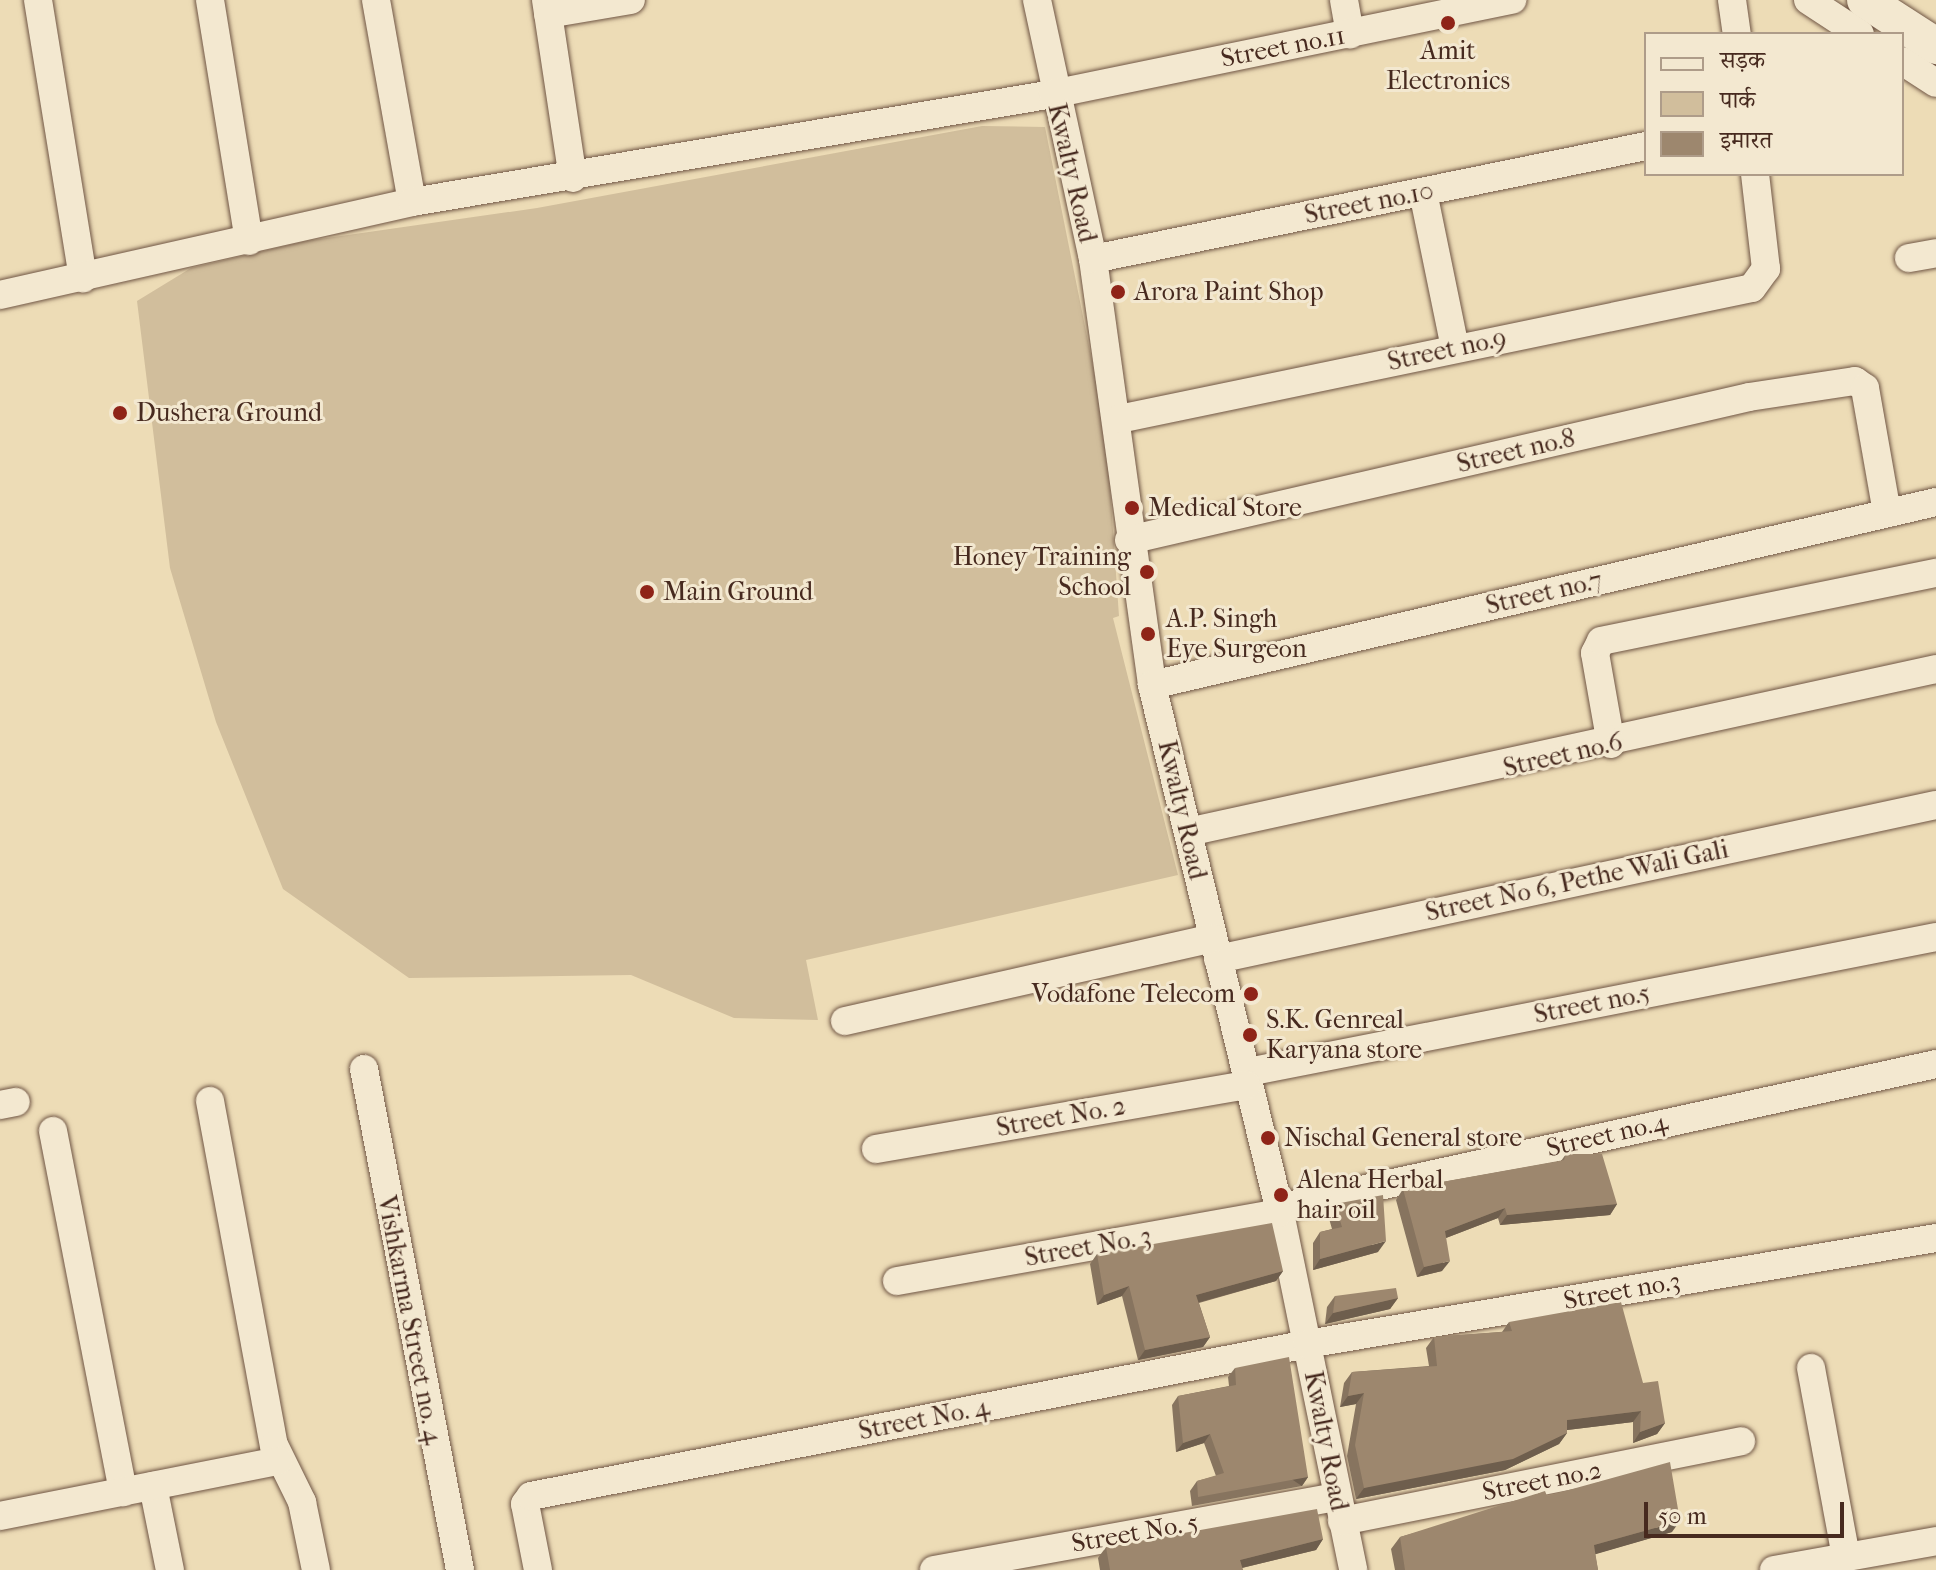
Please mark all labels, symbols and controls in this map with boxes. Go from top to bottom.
marker: Amit Electronics [1439,14,1457,32]
street label: Street no.11 [1218,20,1348,74]
legend [1644,32,1904,176]
place label: Amit Electronics [1386,35,1510,96]
text: सड़क [1720,46,1765,74]
text: पार्क [1720,86,1755,114]
street label: Kwalty Road [1041,100,1103,246]
text: इमारत [1720,126,1772,154]
street label: Street no.10 [1302,175,1436,231]
place label: Arora Paint Shop [1134,276,1324,308]
marker: Arora Paint Shop [1109,283,1127,301]
street label: Street no.9 [1385,322,1509,378]
place label: Dushera Ground [136,397,322,429]
marker: Dushera Ground [111,404,129,422]
street label: Street no.8 [1454,422,1578,480]
place label: Medical Store [1148,492,1302,524]
marker: Medical Store [1123,499,1141,517]
place label: Honey Training School [953,541,1131,602]
marker: Honey Training School [1138,563,1156,581]
street label: Street no.7 [1483,564,1605,622]
place label: Main Ground [663,576,813,608]
marker: Main Ground [638,583,656,601]
place label: A.P. Singh Eye Surgeon [1166,603,1307,664]
marker: A.P. Singh Eye Surgeon [1137,623,1159,645]
street label: Street no.6 [1500,726,1626,784]
street label: Kwalty Road [1151,737,1213,883]
street label: Street No 6, Pethe Wali Gali [1423,834,1731,928]
street label: Street no.5 [1531,977,1653,1031]
place label: Vodafone Telecom [1032,978,1235,1010]
marker: Vodafone Telecom [1242,985,1260,1003]
place label: S.K. Genreal Karyana store [1266,1004,1422,1066]
marker: S.K. Genreal Karyana store [1241,1026,1259,1044]
street label: Street No. 2 [994,1090,1128,1144]
street label: Street no.4 [1543,1106,1671,1164]
place label: Nischal General store [1284,1122,1522,1154]
marker: Nischal General store [1259,1129,1277,1147]
place label: Alena Herbal hair oil [1297,1164,1443,1226]
marker: Alena Herbal hair oil [1272,1186,1290,1204]
street label: Vishkarma Street no. 4 [371,1193,449,1447]
street label: Street No. 3 [1022,1221,1154,1273]
street label: Street no.3 [1561,1265,1683,1317]
street label: Kwalty Road [1297,1368,1355,1514]
street label: Street No. 4 [856,1391,992,1447]
street label: Street no.2 [1480,1454,1604,1508]
scale bar [1648,1486,1848,1536]
text: 50 m [1658,1502,1707,1530]
street label: Street No. 5 [1069,1506,1201,1560]

